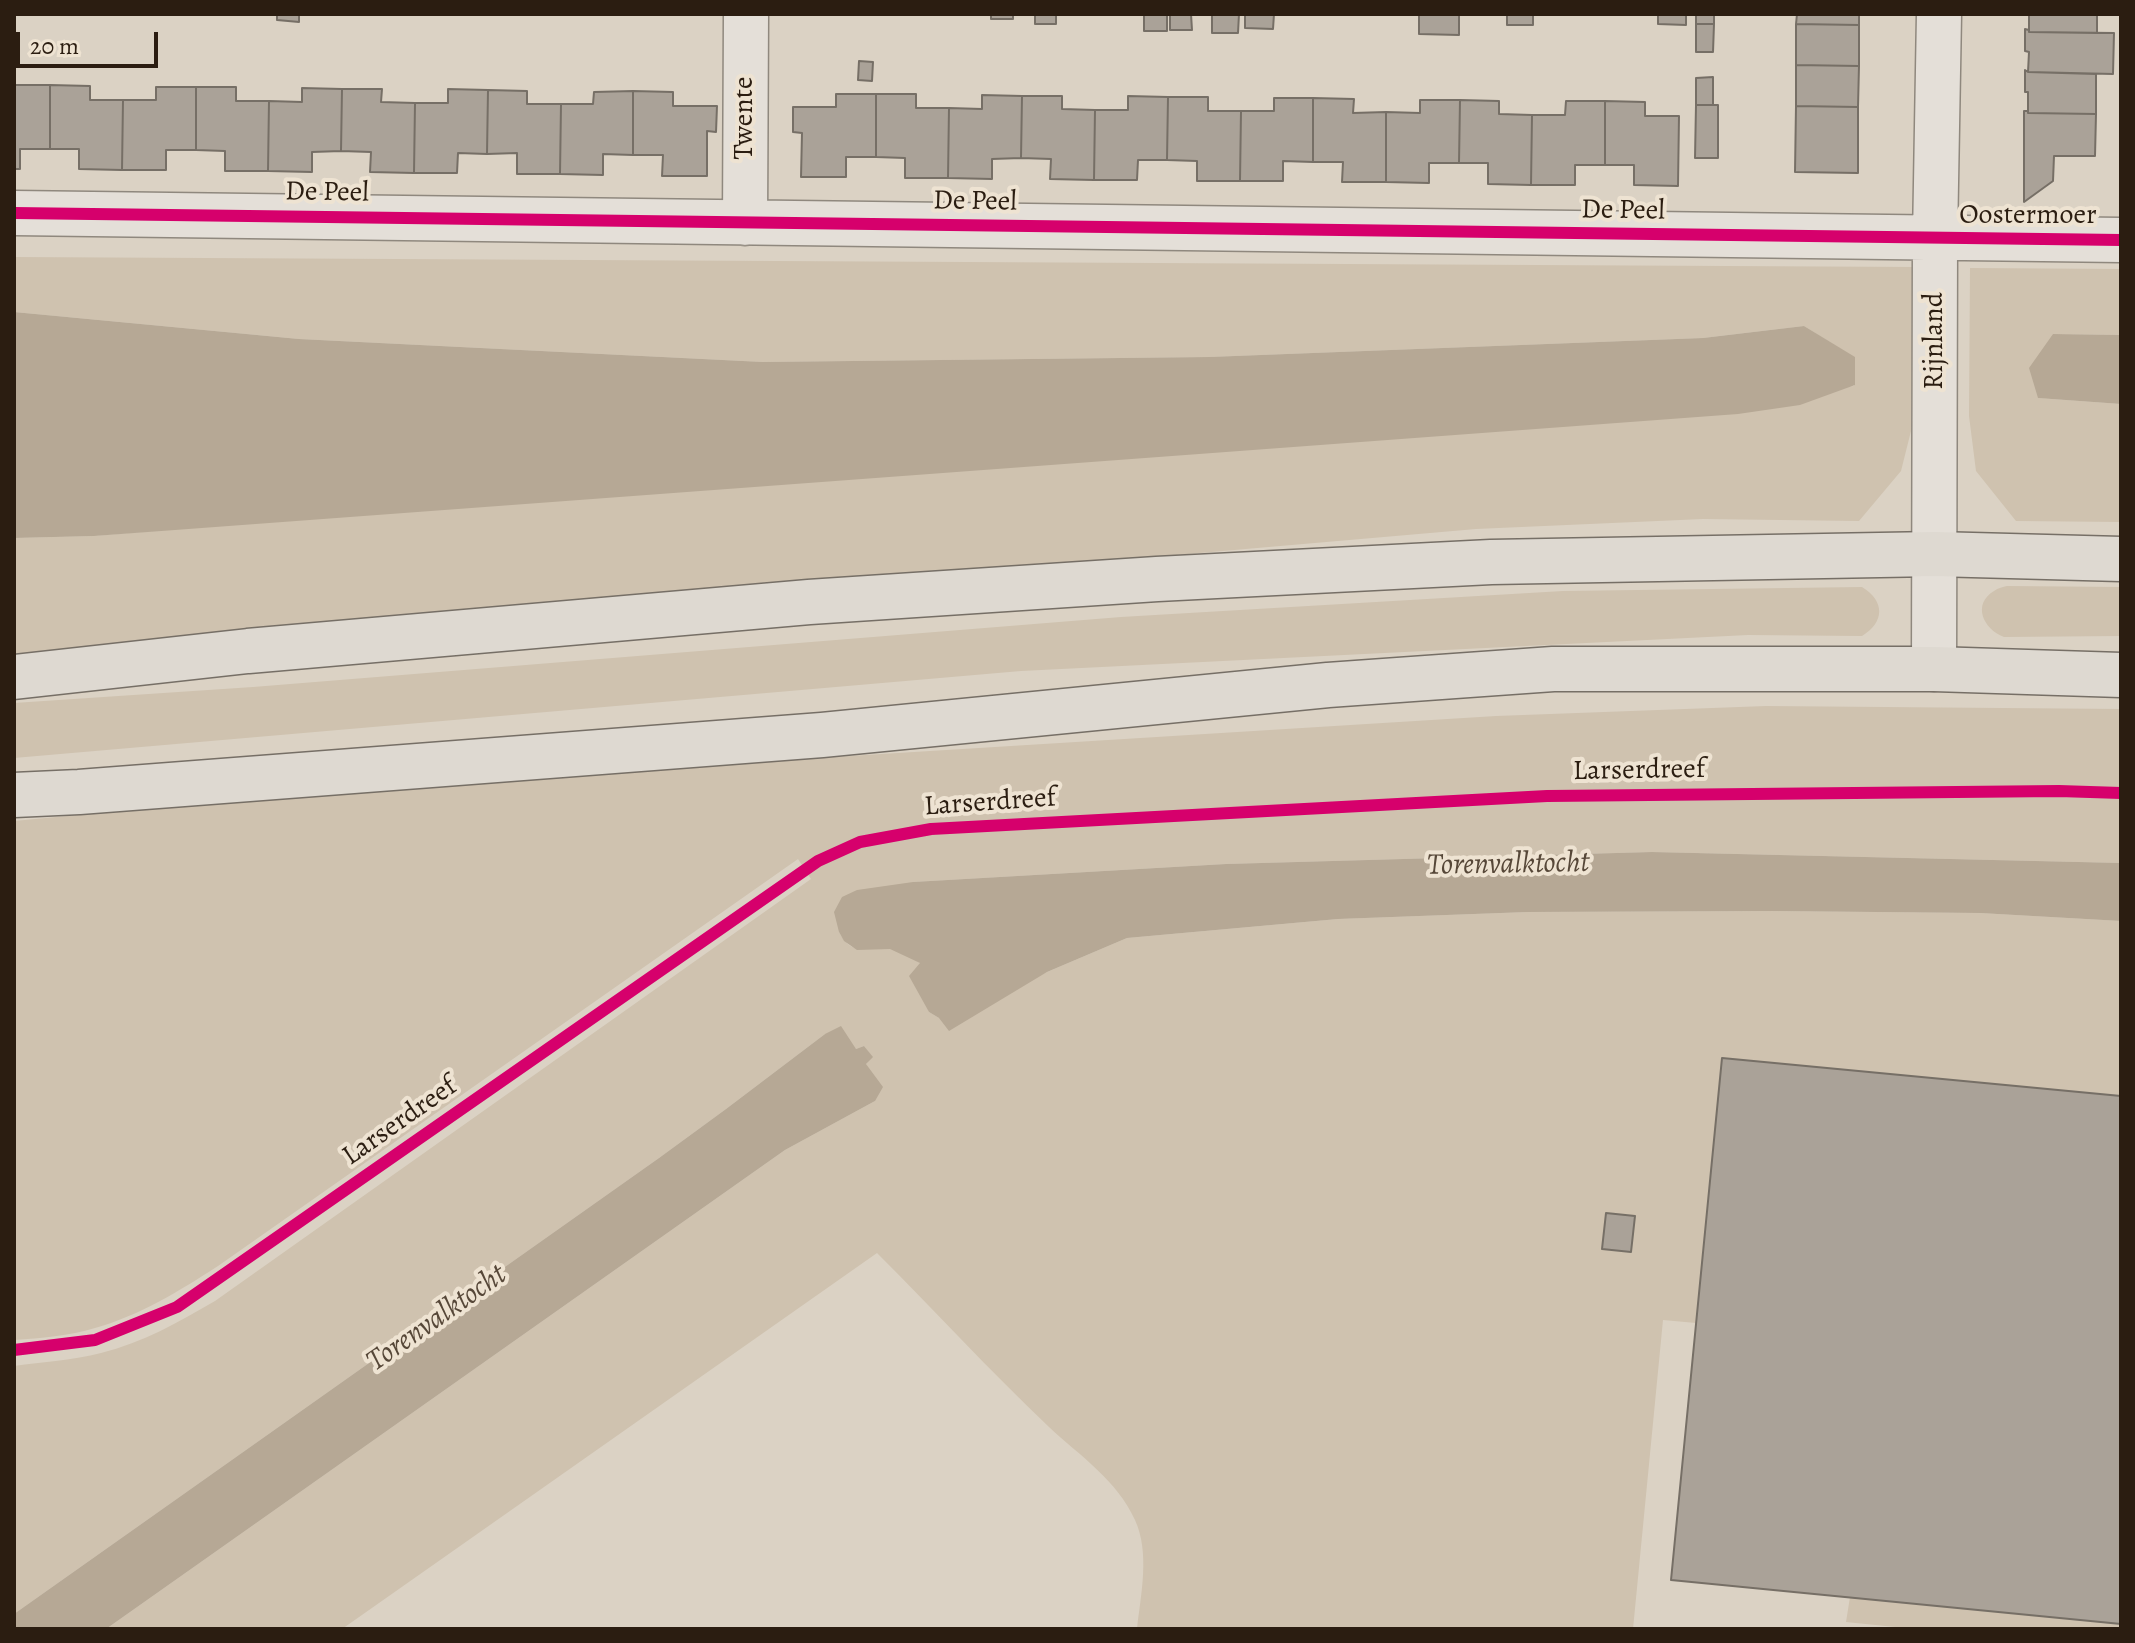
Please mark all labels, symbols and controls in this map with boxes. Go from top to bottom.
scale bar [20,16,162,66]
text: 20 m [30,30,79,62]
street label: Twente [728,77,762,159]
street label: De Peel [285,175,369,211]
street label: De Peel [933,184,1017,220]
street label: De Peel [1581,193,1665,229]
street label: Oostermoer [1959,199,2097,233]
street label: Rijnland [1918,292,1952,390]
street label: Larserdreef [1573,753,1705,789]
street label: Larserdreef [923,782,1057,824]
water label: Torenvalktocht [1427,846,1589,884]
street label: Larserdreef [336,1070,464,1174]
water label: Torenvalktocht [360,1258,514,1380]

